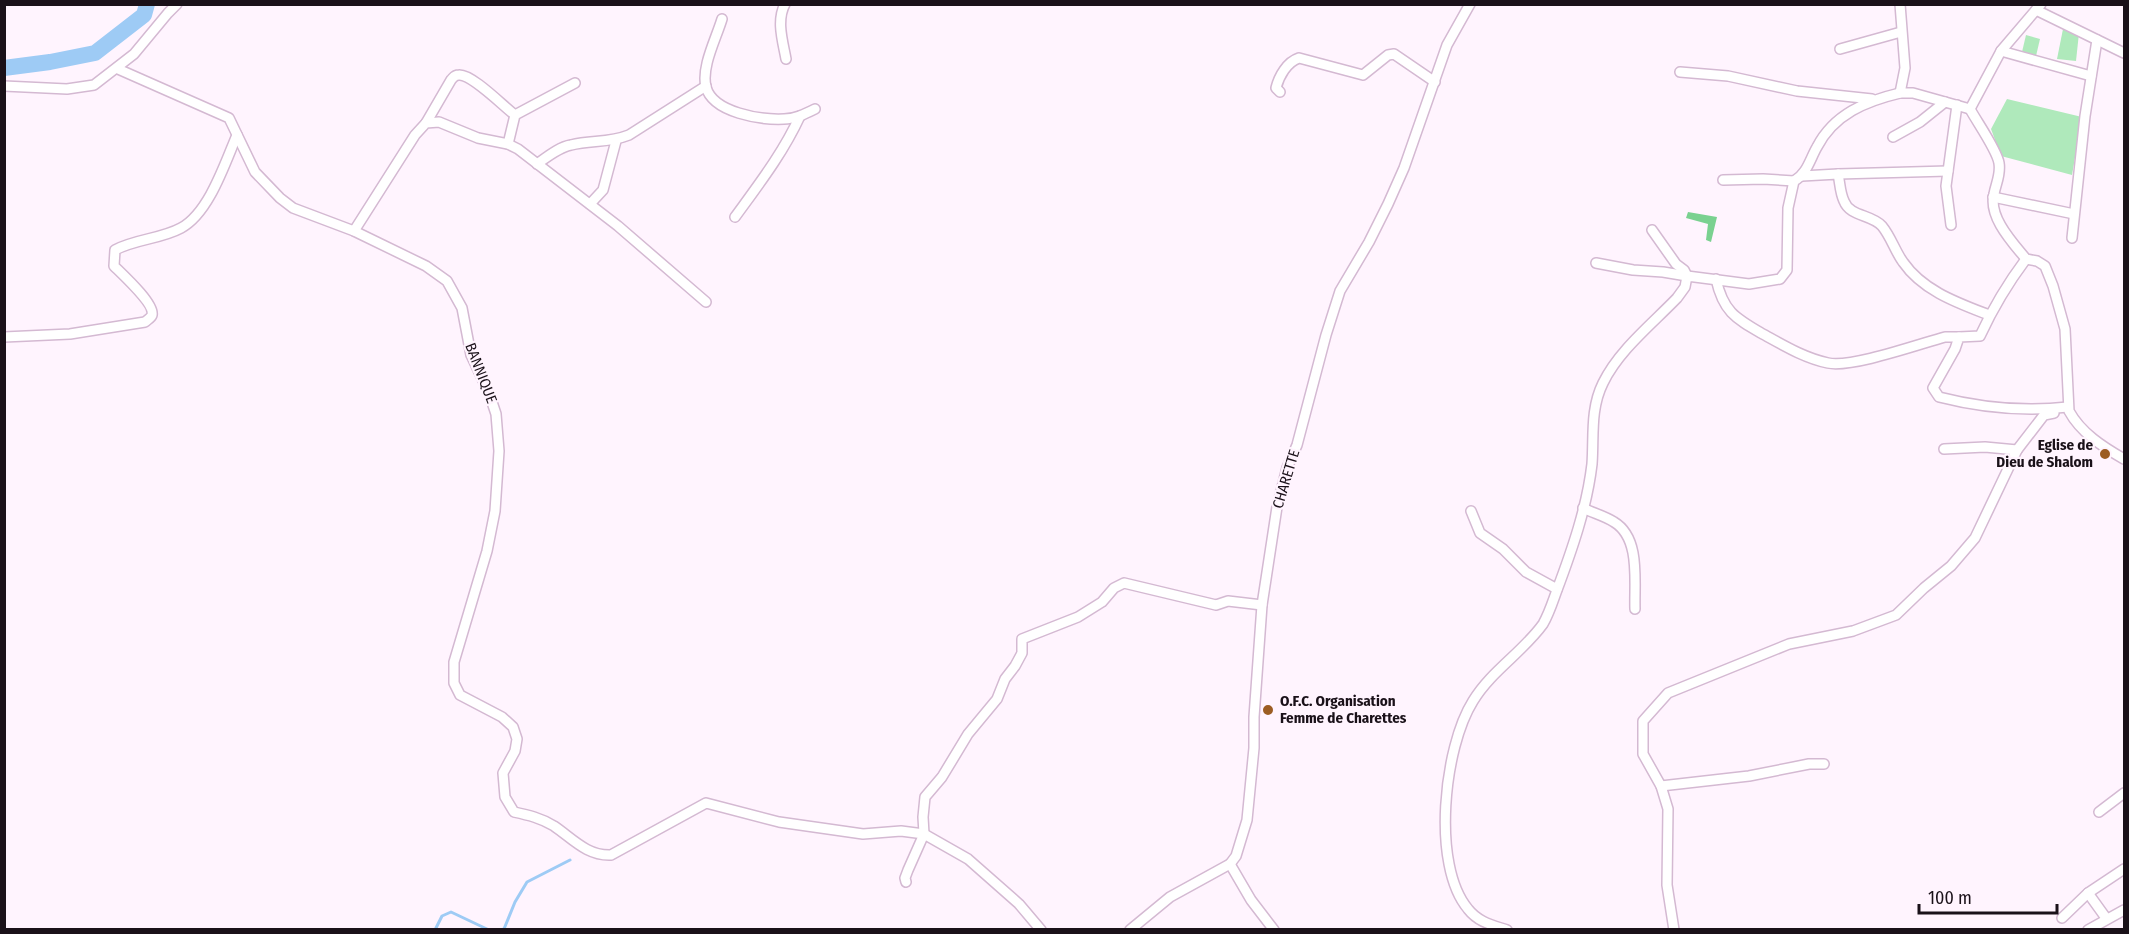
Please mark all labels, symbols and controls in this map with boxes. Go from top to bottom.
street label: BANNIQUE [461,340,501,406]
place label: Eglise de Dieu de Shalom [1996,436,2093,471]
street label: CHARETTE [1269,447,1303,511]
marker: Eglise de Dieu de Shalom [2098,447,2112,461]
place label: O.F.C. Organisation Femme de Charettes [1280,692,1407,727]
marker: O.F.C. Organisation Femme de Charettes [1261,703,1275,717]
scale bar [1919,877,2057,915]
text: 100 m [1928,887,1972,909]

